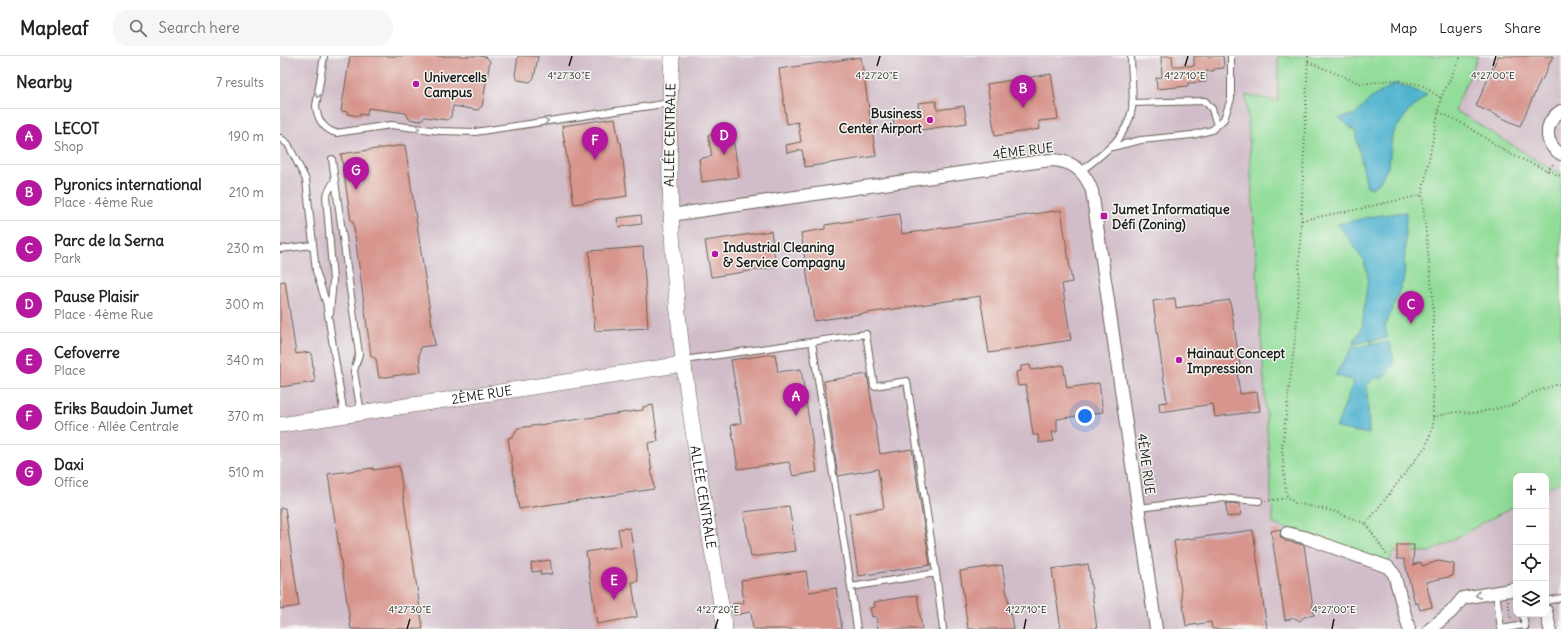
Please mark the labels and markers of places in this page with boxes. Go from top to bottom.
place label: Univercells Campus [424,69,487,101]
pin: B [1010,75,1036,108]
marker: Univercells Campus [411,79,421,89]
place label: Business Center Airport [839,105,923,137]
marker: Business Center Airport [925,115,935,125]
pin: D [711,122,737,155]
pin: F [582,127,608,160]
pin: G [343,157,369,190]
place label: Jumet Informatique Défi (Zoning) [1112,201,1230,233]
marker: Jumet Informatique Défi (Zoning) [1099,211,1109,221]
place label: Industrial Cleaning & Service Compagny [723,239,845,271]
marker: Industrial Cleaning & Service Compagny [710,249,720,259]
pin: C [1398,291,1424,324]
place label: Hainaut Concept Impression [1187,345,1286,377]
marker: Hainaut Concept Impression [1174,355,1184,365]
pin: A [783,383,809,416]
pin: E [601,567,627,600]

